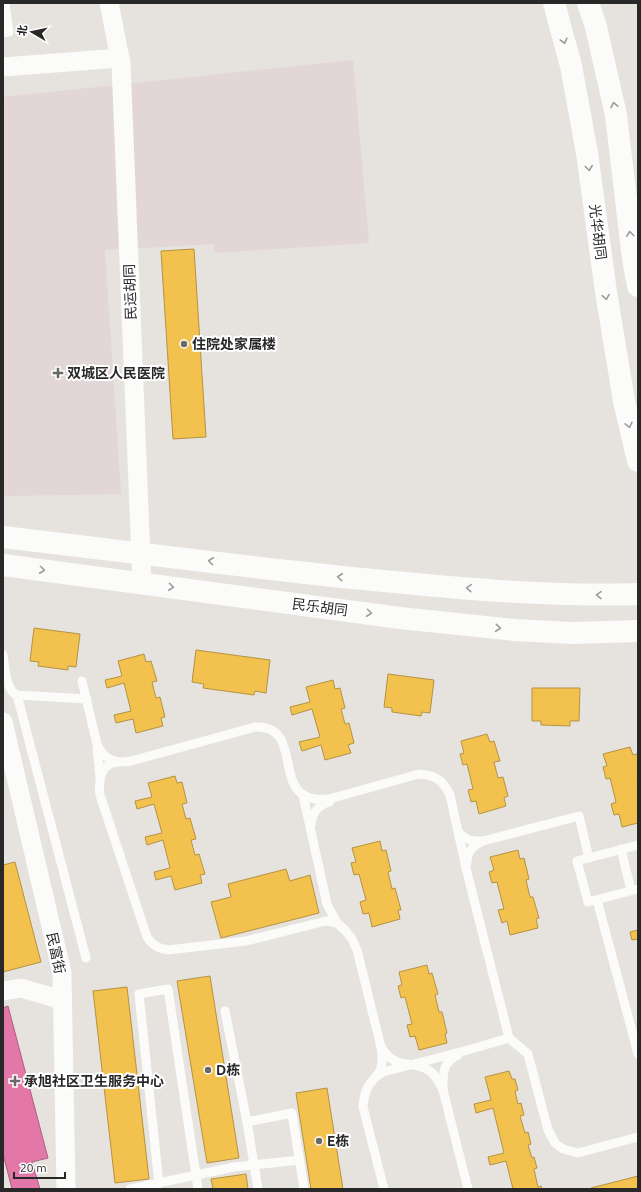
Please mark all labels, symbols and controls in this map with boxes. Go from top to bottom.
north arrow [12,12,52,52]
text: 北 [15,24,29,37]
one-way arrow [559,37,568,44]
one-way arrow [610,102,618,108]
one-way arrow [584,165,593,171]
street label: 光华胡同 [587,203,609,261]
one-way arrow [626,231,635,237]
street label: 民运胡同 [121,264,139,320]
one-way arrow [601,294,610,300]
place label: 住院处家属楼 [192,336,276,352]
marker: 住院处家属楼 [179,339,189,349]
place label: 双城区人民医院 [67,365,165,381]
marker: 双城区人民医院 [52,367,64,379]
one-way arrow [625,422,633,428]
one-way arrow [208,557,214,566]
one-way arrow [39,565,45,574]
one-way arrow [337,572,343,581]
one-way arrow [168,582,174,591]
one-way arrow [466,584,472,593]
one-way arrow [596,591,602,599]
street label: 民乐胡同 [291,596,349,618]
one-way arrow [366,609,372,618]
one-way arrow [495,623,501,632]
street label: 民富街 [44,931,68,975]
place label: D栋 [216,1062,240,1078]
marker: D栋 [203,1065,213,1075]
place label: 承旭社区卫生服务中心 [24,1073,164,1089]
marker: 承旭社区卫生服务中心 [9,1075,21,1087]
place label: E栋 [327,1133,349,1149]
marker: E栋 [314,1136,324,1146]
scale bar [14,1154,65,1180]
text: 20 m [20,1161,47,1174]

